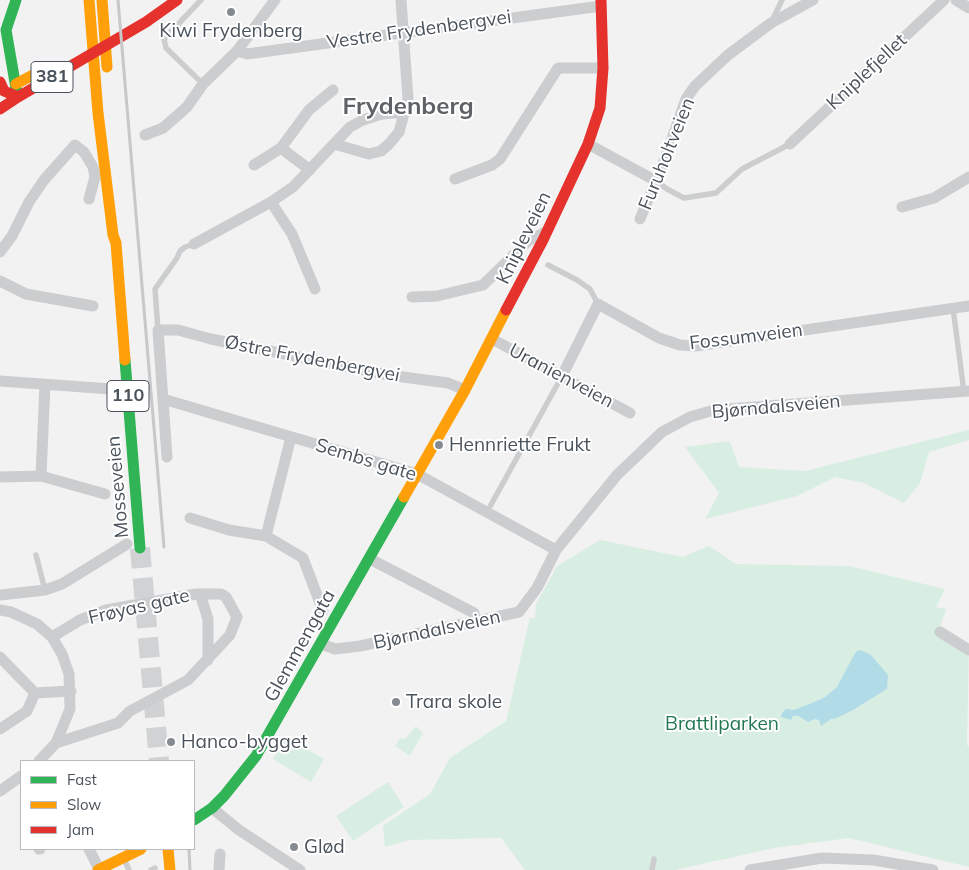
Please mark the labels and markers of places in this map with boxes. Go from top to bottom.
marker: Kiwi Frydenberg [225,6,237,18]
place label: Kiwi Frydenberg [159,20,303,42]
place label: Hennriette Frukt [449,434,591,456]
marker: Hennriette Frukt [433,439,445,451]
place label: Trara skole [406,691,502,713]
marker: Trara skole [390,696,402,708]
place label: Hanco-bygget [181,731,308,753]
marker: Hanco-bygget [165,736,177,748]
place label: Glød [304,836,345,858]
marker: Glød [288,841,300,853]

